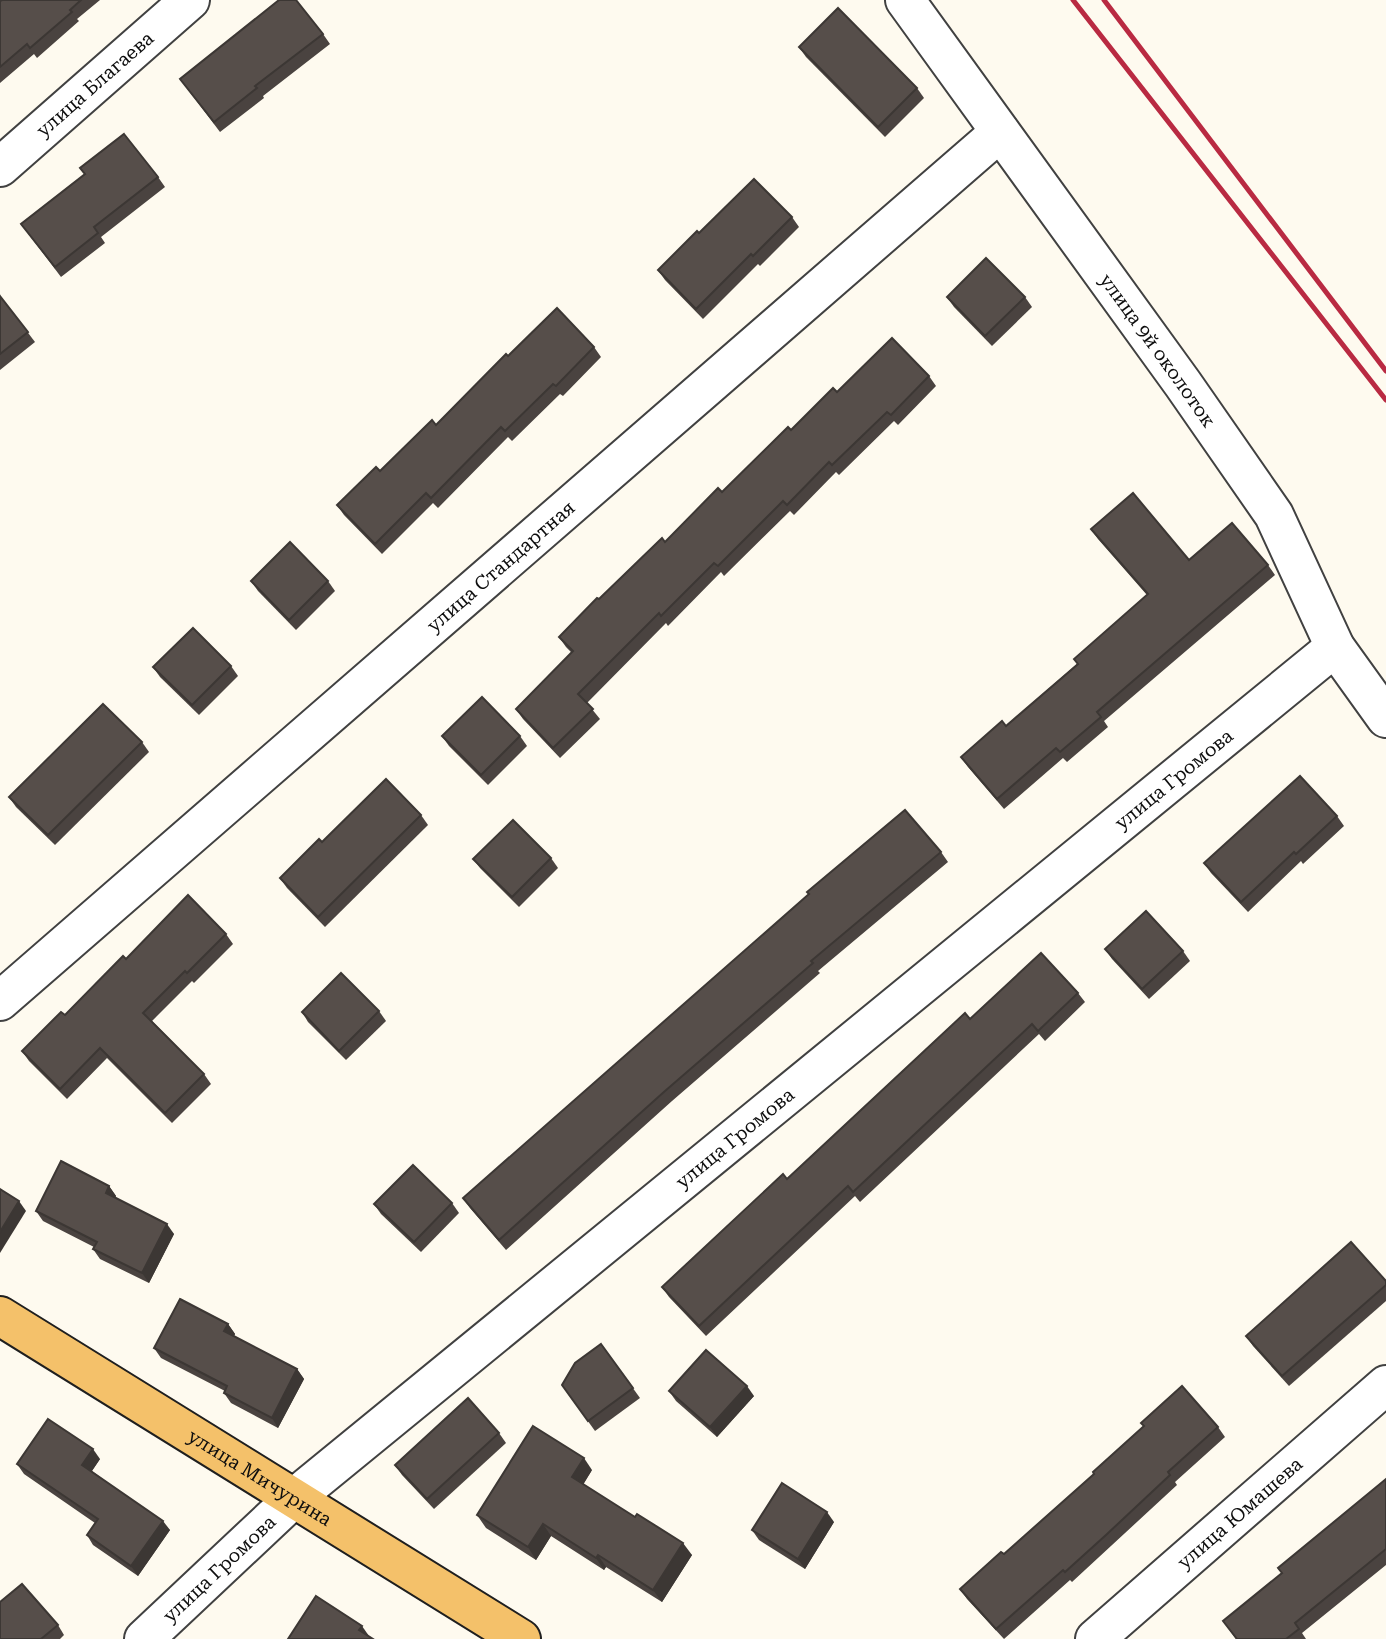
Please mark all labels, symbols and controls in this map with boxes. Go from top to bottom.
street label: улица Благаева [31,26,158,141]
street label: улица 9й околоток [1095,269,1221,431]
street label: улица Стандартная [422,496,579,637]
street label: улица Громова [1110,723,1238,834]
street label: улица Громова [671,1082,799,1193]
street label: улица Мичурина [184,1424,337,1531]
street label: улица Юмашева [1172,1452,1307,1573]
street label: улица Громова [158,1510,281,1627]

